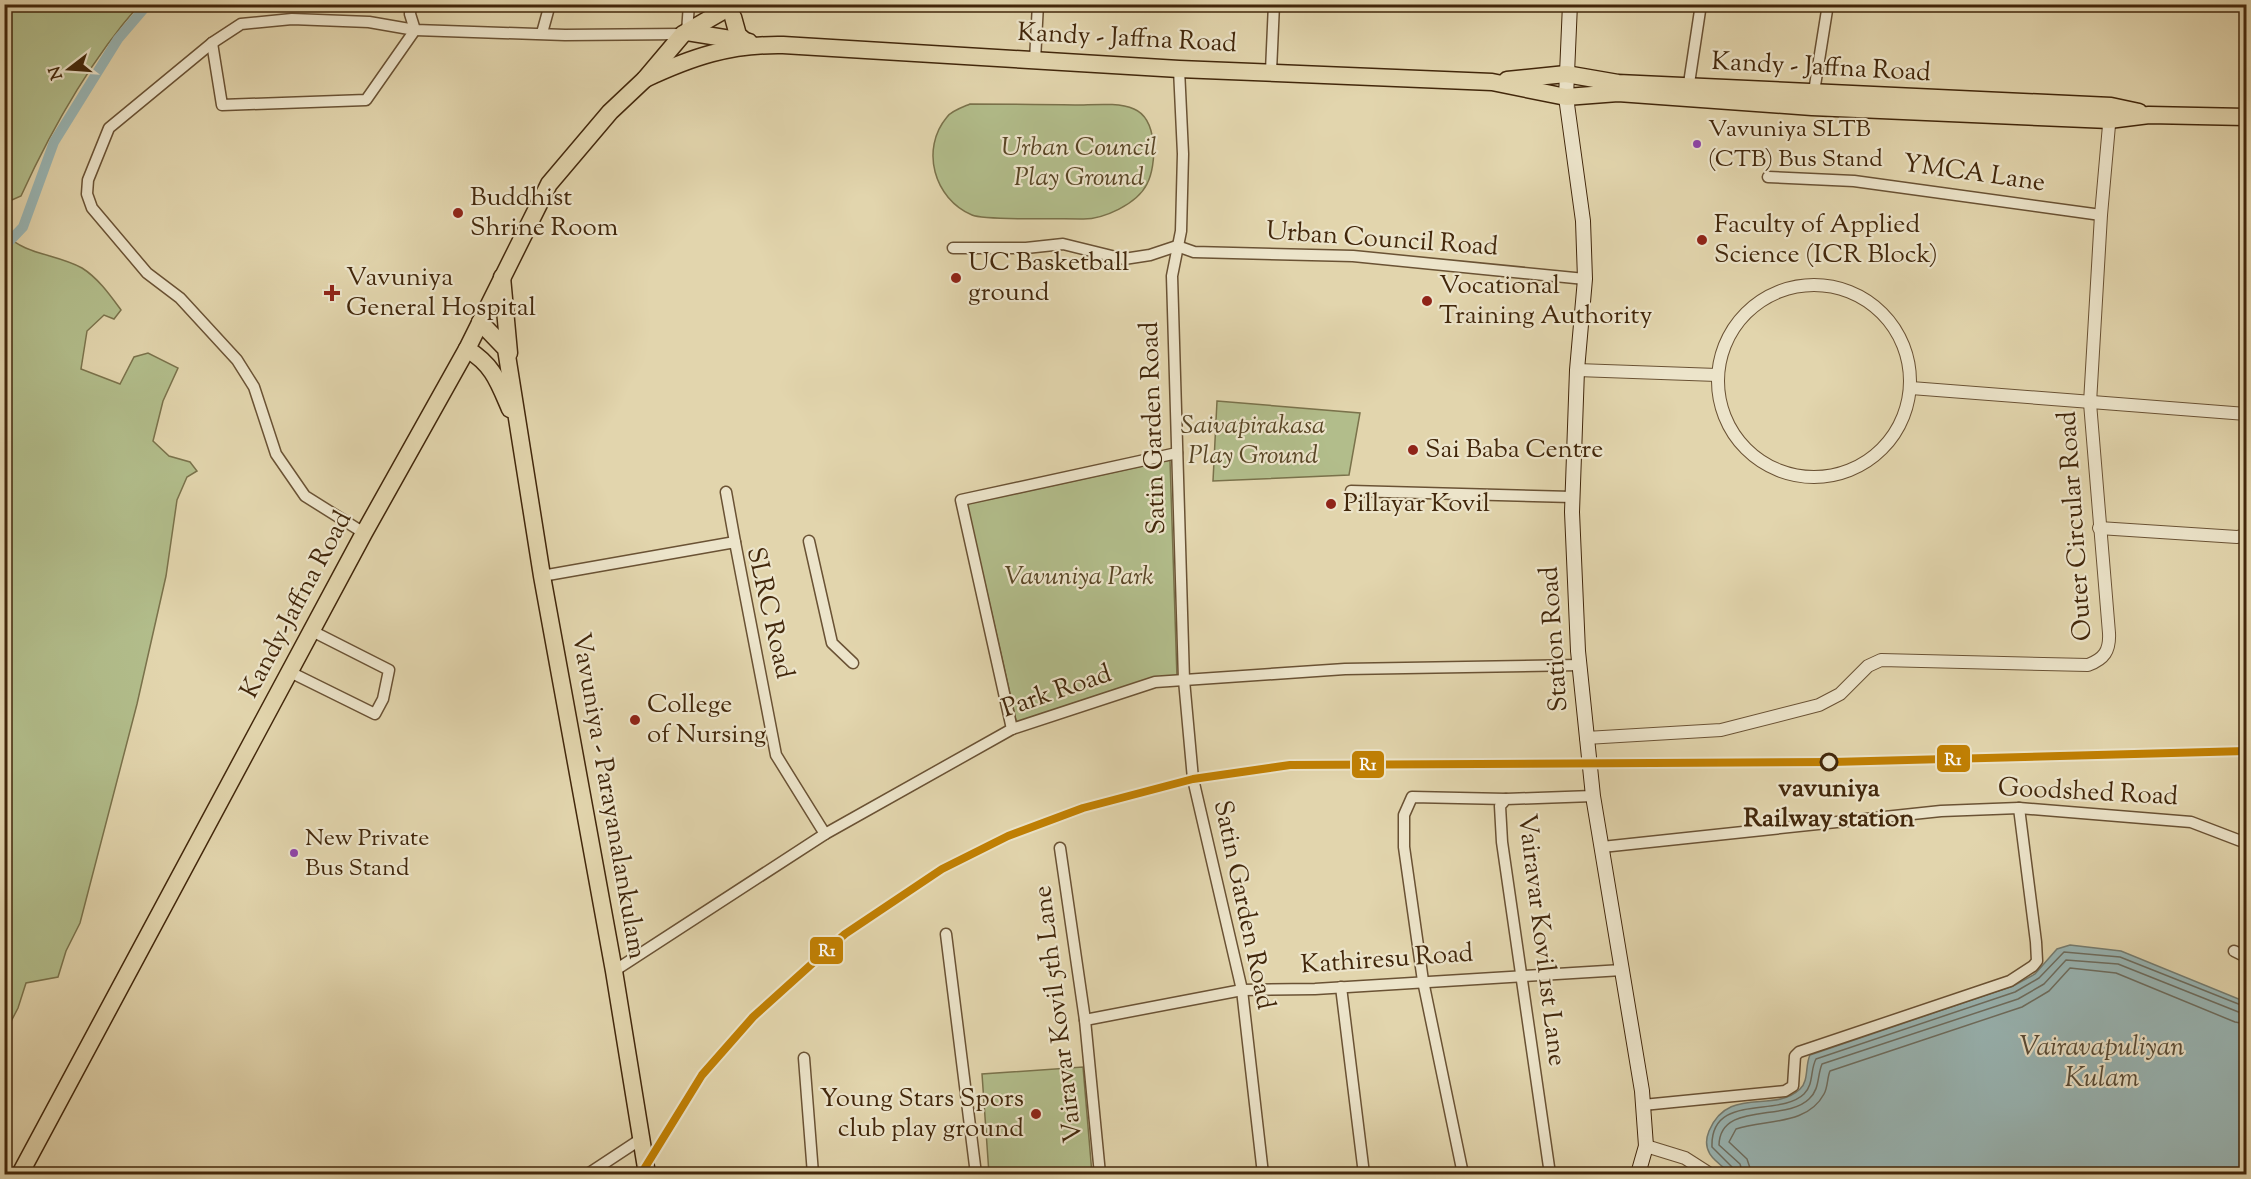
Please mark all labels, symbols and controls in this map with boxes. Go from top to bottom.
street label: Kandy - Jaffna Road [1016,15,1238,63]
north arrow [39,39,99,99]
street label: Kandy - Jaffna Road [1710,44,1932,92]
text: N [44,63,70,82]
place label: Vavuniya SLTB (CTB) Bus Stand [1708,113,1883,177]
park label: Urban Council Play Ground [1001,130,1157,197]
marker: Vavuniya SLTB (CTB) Bus Stand [1691,138,1703,150]
street label: YMCA Lane [1900,146,2048,202]
place label: Buddhist Shrine Room [470,180,618,247]
marker: Buddhist Shrine Room [451,206,465,220]
place label: Faculty of Applied Science (ICR Block) [1714,207,1938,274]
street label: Urban Council Road [1265,213,1500,267]
marker: Faculty of Applied Science (ICR Block) [1695,233,1709,247]
place label: UC Basketball ground [968,245,1129,312]
place label: Vavuniya General Hospital [346,260,536,327]
place label: Vocational Training Authority [1439,268,1652,335]
marker: UC Basketball ground [949,271,963,285]
marker: Vavuniya General Hospital [323,284,341,302]
marker: Vocational Training Authority [1420,294,1434,308]
street label: Satin Garden Road [1132,321,1176,535]
park label: Saivapirakasa Play Ground [1181,408,1325,475]
street label: Outer Circular Road [2049,409,2102,642]
place label: Sai Baba Centre [1425,432,1603,469]
marker: Sai Baba Centre [1406,443,1420,457]
place label: Pillayar Kovil [1343,486,1490,523]
marker: Pillayar Kovil [1324,497,1338,511]
street label: Kandy-Jaffna Road [232,504,362,705]
street label: SLRC Road [736,544,802,683]
park label: Vavuniya Park [1004,559,1154,596]
street label: Station Road [1531,565,1579,713]
street label: Vavuniya - Parayanalankulam [561,630,655,962]
street label: Park Road [997,656,1117,728]
place label: College of Nursing [647,687,766,754]
marker: College of Nursing [628,713,642,727]
line badge: R1 [1936,744,1971,773]
line badge: R1 [1351,750,1385,779]
text: R1 [1945,750,1962,773]
marker: vavuniya Railway station [1820,753,1838,771]
text: R1 [1360,755,1377,778]
street label: Goodshed Road [1997,770,2179,816]
place label: vavuniya Railway station [1743,771,1915,838]
street label: Satin Garden Road [1203,797,1283,1013]
street label: Vairavar Kovil 1st Lane [1507,812,1575,1068]
place label: New Private Bus Stand [305,822,429,886]
marker: New Private Bus Stand [288,847,300,859]
street label: Vairavar Kovil 5th Lane [1025,883,1093,1145]
street label: Kathiresu Road [1299,935,1475,984]
line badge: R1 [809,936,844,965]
text: R1 [819,941,836,964]
water label: Vairavapuliyan Kulam [2020,1029,2184,1099]
place label: Young Stars Spors club play ground [820,1081,1024,1148]
marker: Young Stars Spors club play ground [1029,1107,1043,1121]

